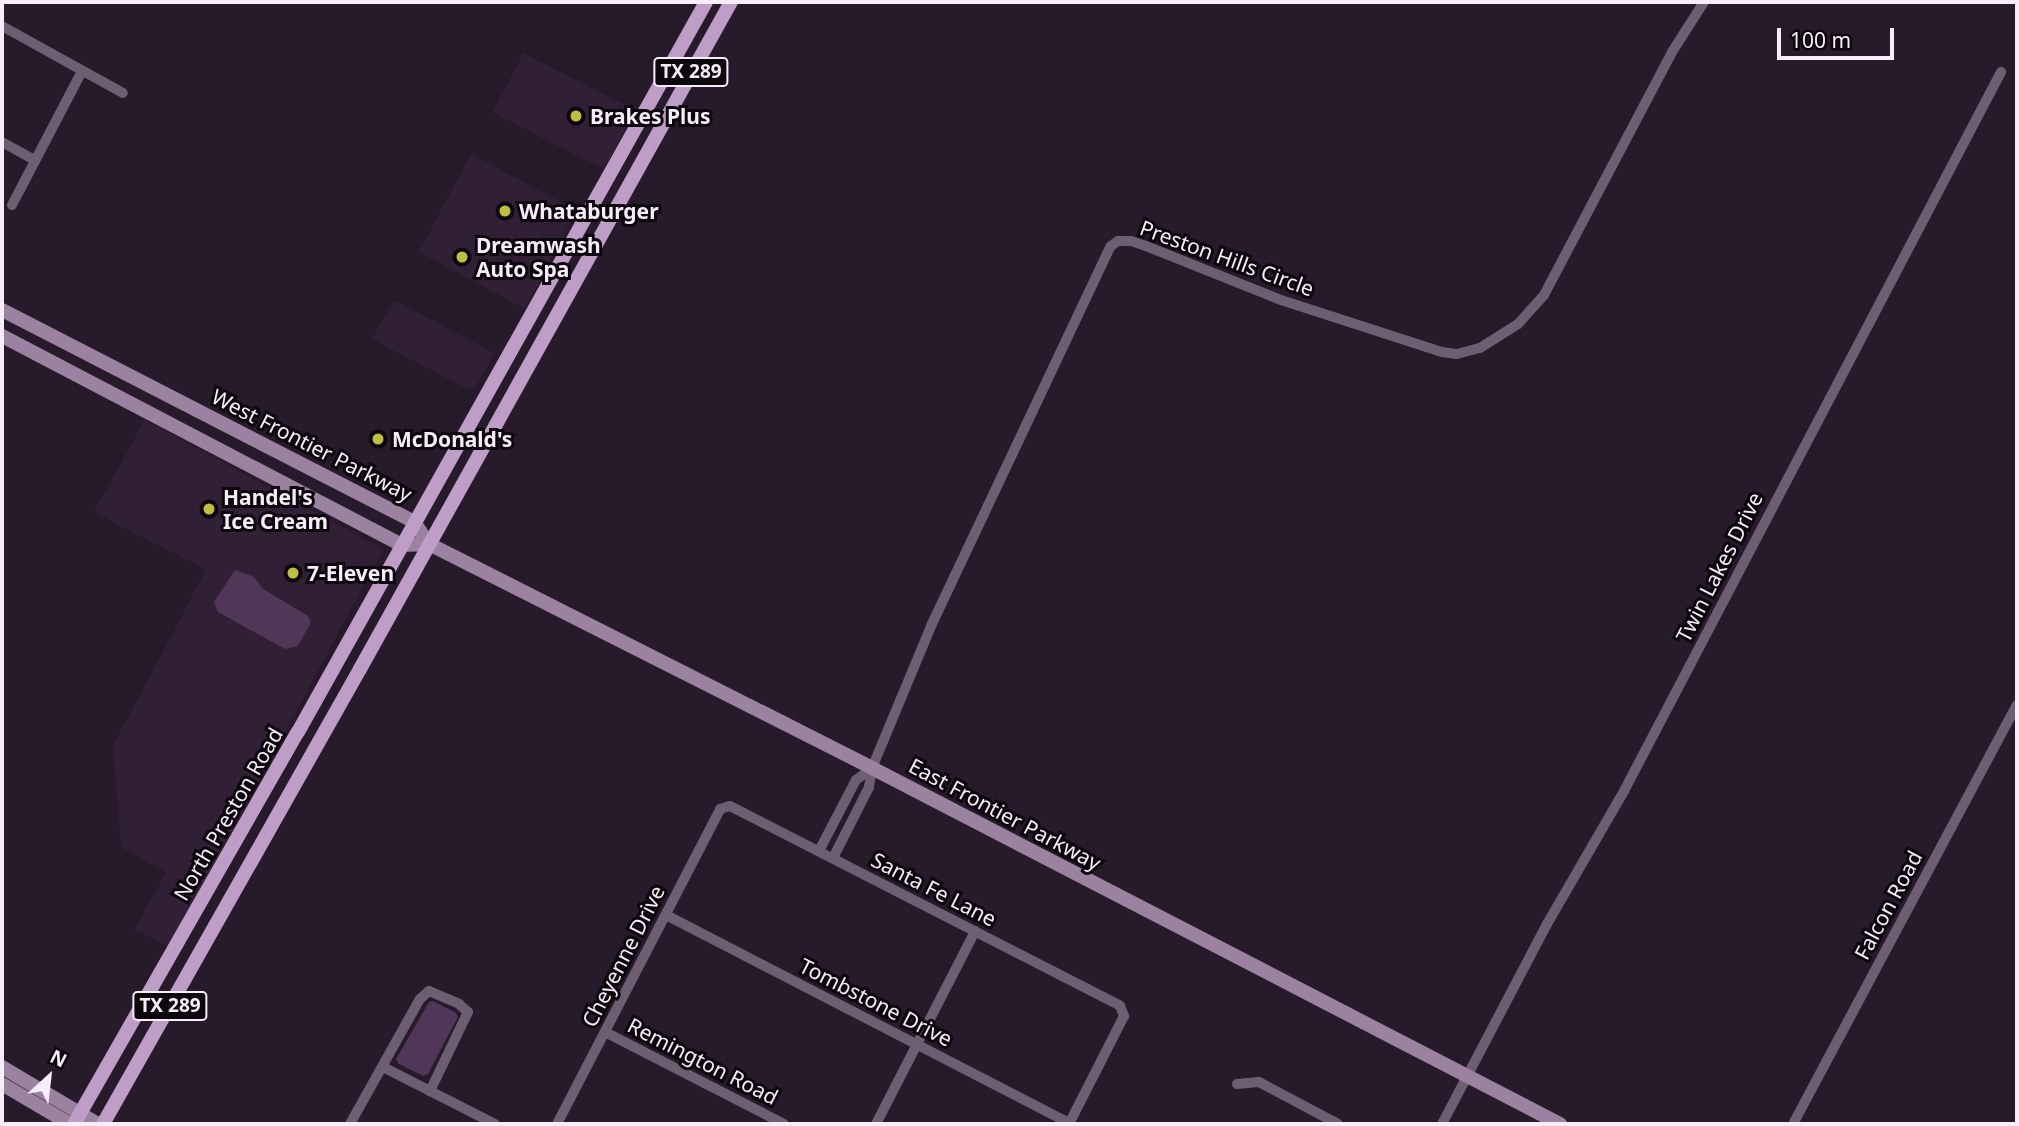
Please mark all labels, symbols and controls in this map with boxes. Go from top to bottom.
scale bar [1781,14,1898,58]
text: 100 m [1790,26,1851,54]
road number: TX 289 [652,57,730,88]
place label: Brakes Plus [590,103,711,129]
marker: Brakes Plus [568,108,584,124]
place label: Whataburger [519,198,659,224]
marker: Whataburger [497,203,513,219]
street label: Preston Hills Circle [1137,215,1317,301]
place label: Dreamwash Auto Spa [476,232,601,282]
marker: Dreamwash Auto Spa [454,249,470,265]
street label: West Frontier Parkway [208,384,416,506]
place label: McDonald's [392,426,512,452]
marker: McDonald's [370,431,386,447]
place label: Handel's Ice Cream [223,484,328,534]
street label: Twin Lakes Drive [1670,488,1768,646]
marker: Handel's Ice Cream [201,501,217,517]
place label: 7-Eleven [307,560,394,586]
marker: 7-Eleven [285,565,301,581]
street label: North Preston Road [168,723,288,905]
street label: East Frontier Parkway [905,753,1105,875]
street label: Falcon Road [1849,846,1927,964]
street label: Santa Fe Lane [867,847,1001,931]
street label: Cheyenne Drive [576,881,670,1031]
street label: Tombstone Drive [795,953,957,1051]
road number: TX 289 [132,990,208,1022]
street label: Remington Road [624,1012,782,1110]
north arrow [14,1042,84,1112]
text: N [46,1043,71,1073]

